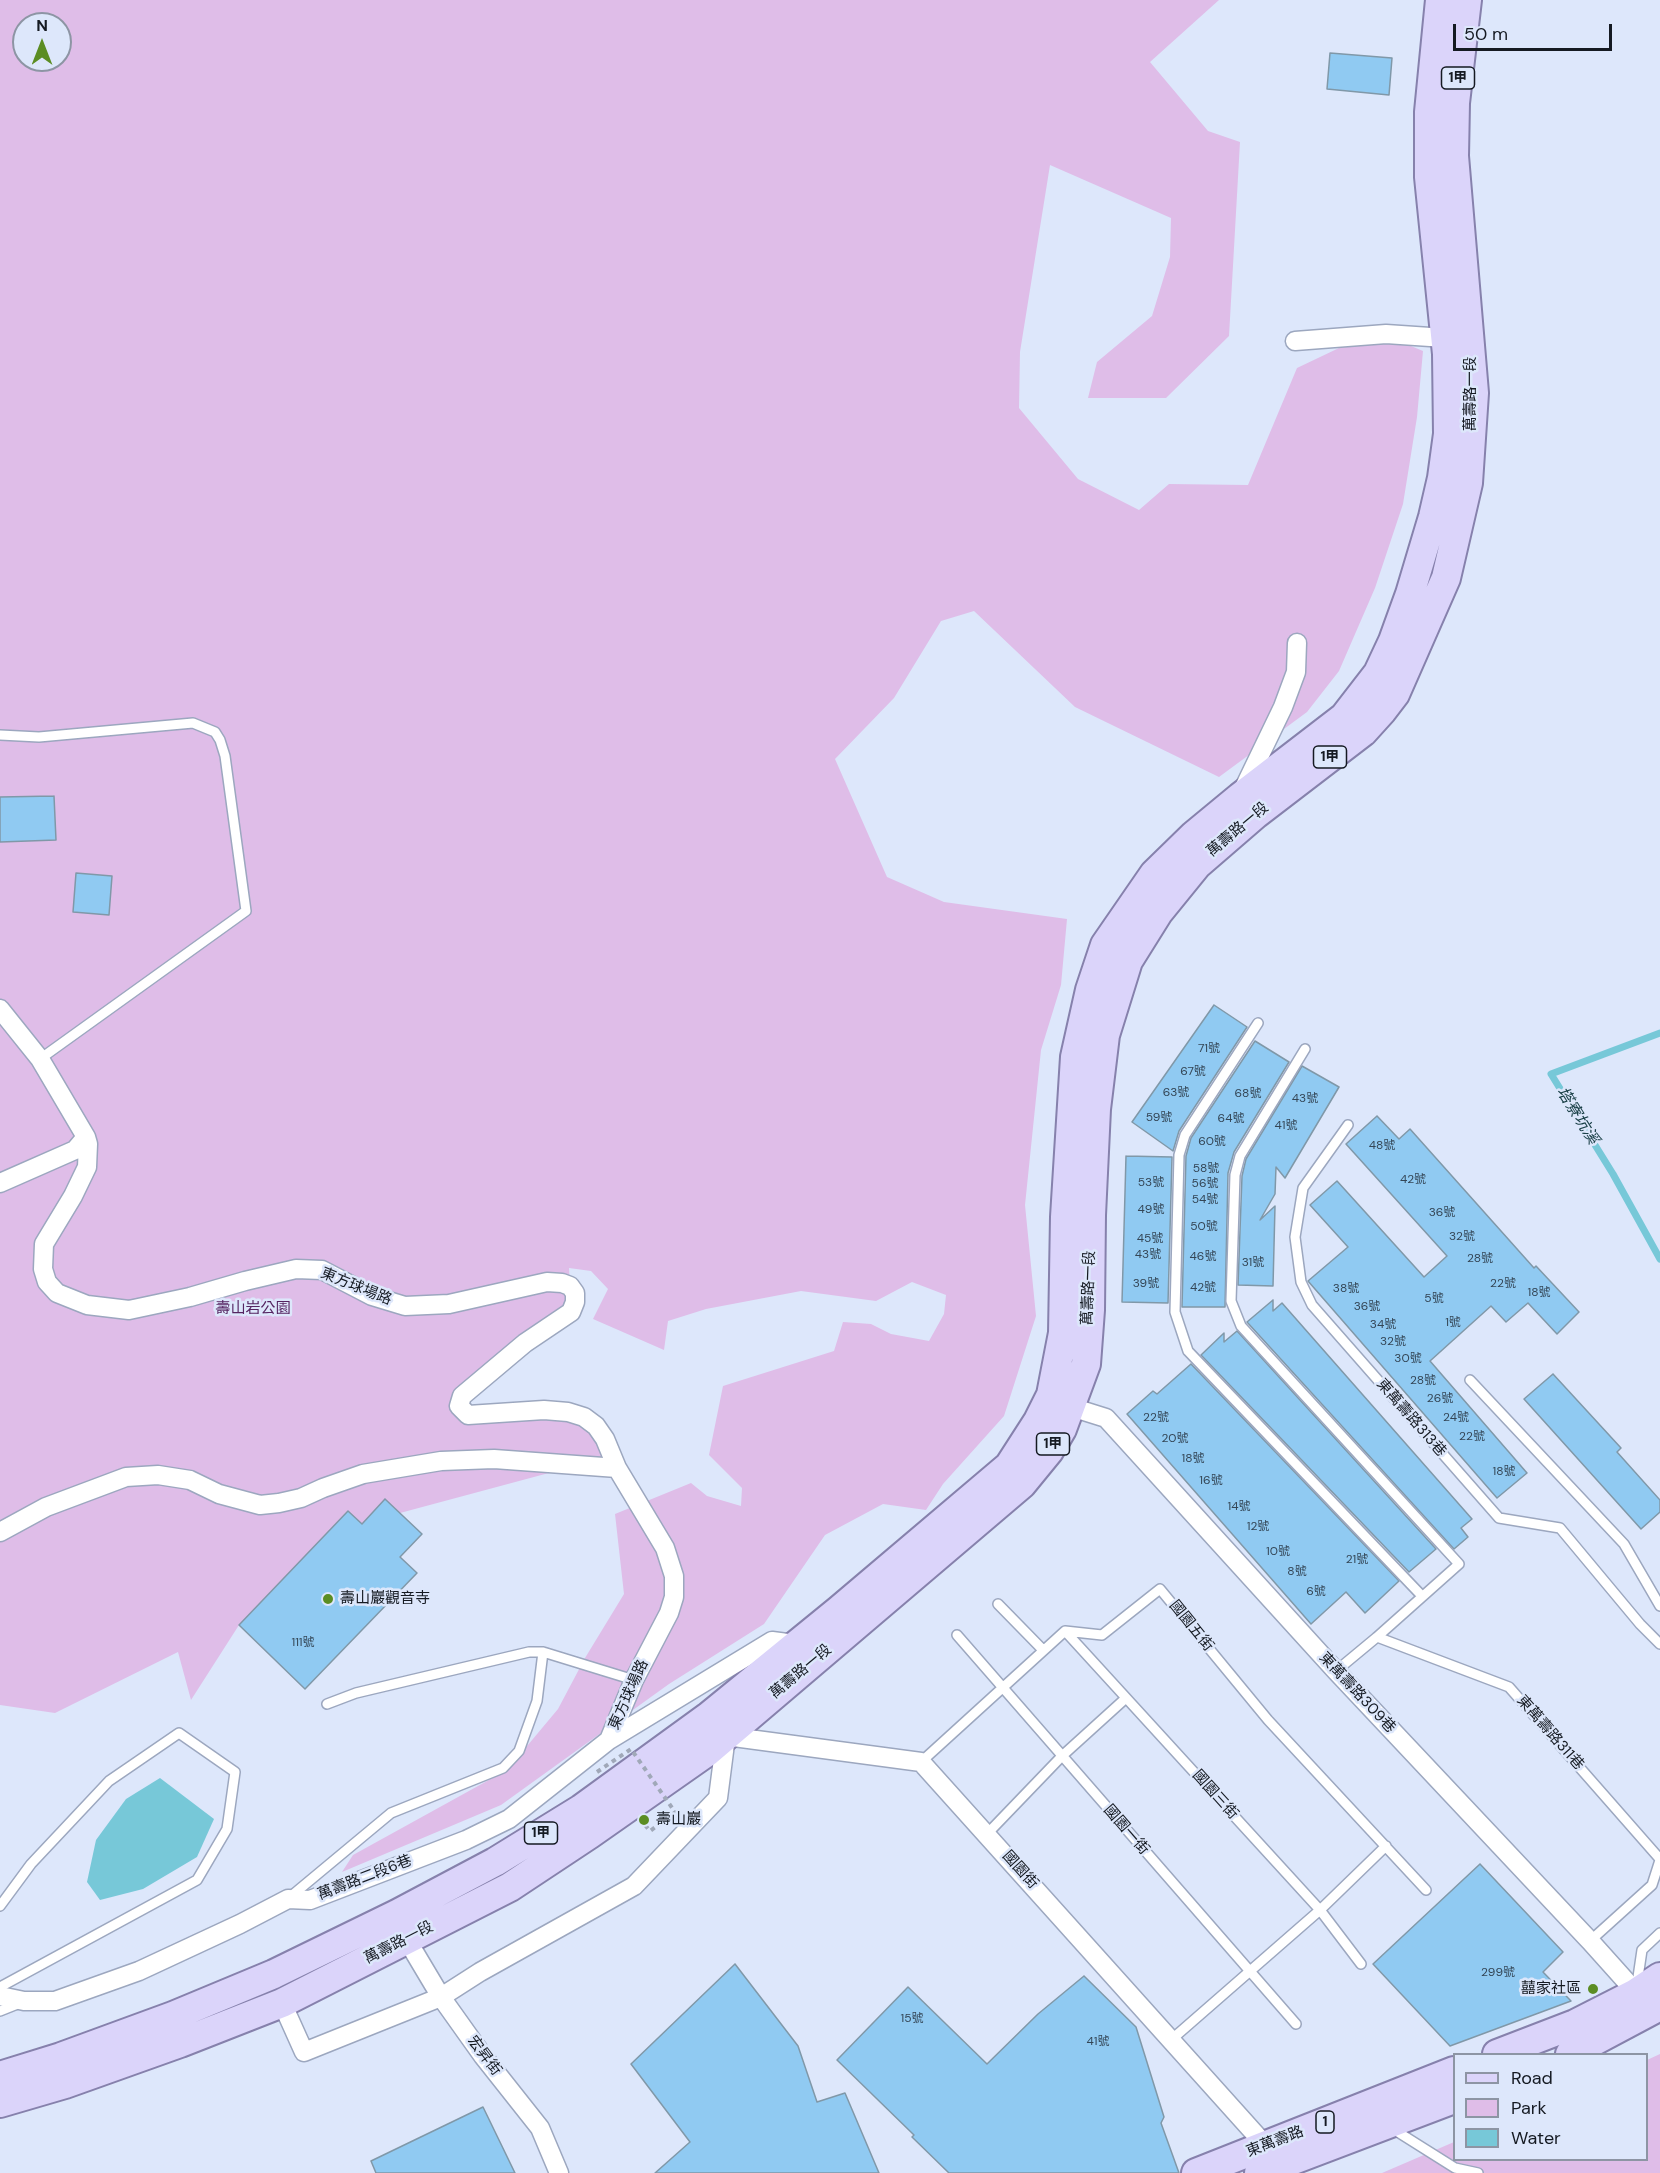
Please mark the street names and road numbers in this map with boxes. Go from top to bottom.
road number: 1甲 [1442,67,1474,89]
street label: 萬壽路一段 [1462,357,1480,431]
road number: 1甲 [1314,746,1346,768]
street label: 萬壽路一段 [1203,799,1273,861]
street label: 萬壽路一段 [1079,1250,1099,1326]
street label: 東方球場路 [318,1265,394,1309]
street label: 東萬壽路313巷 [1372,1375,1450,1461]
road number: 1甲 [1036,1433,1070,1455]
street label: 國園五街 [1165,1597,1217,1655]
street label: 萬壽路一段 [766,1641,836,1703]
street label: 東萬壽路309巷 [1315,1649,1399,1737]
street label: 東方球場路 [606,1657,652,1733]
street label: 東萬壽路311巷 [1513,1692,1587,1774]
street label: 國園三街 [1188,1767,1242,1823]
street label: 國園一街 [1100,1801,1152,1859]
road number: 1甲 [524,1822,558,1844]
street label: 國園街 [998,1847,1042,1893]
street label: 萬壽路二段6巷 [315,1852,415,1904]
street label: 萬壽路一段 [362,1918,436,1968]
street label: 宏昇街 [463,2033,505,2079]
road number: 1 [1316,2111,1334,2133]
street label: 東萬壽路 [1244,2123,1306,2161]

